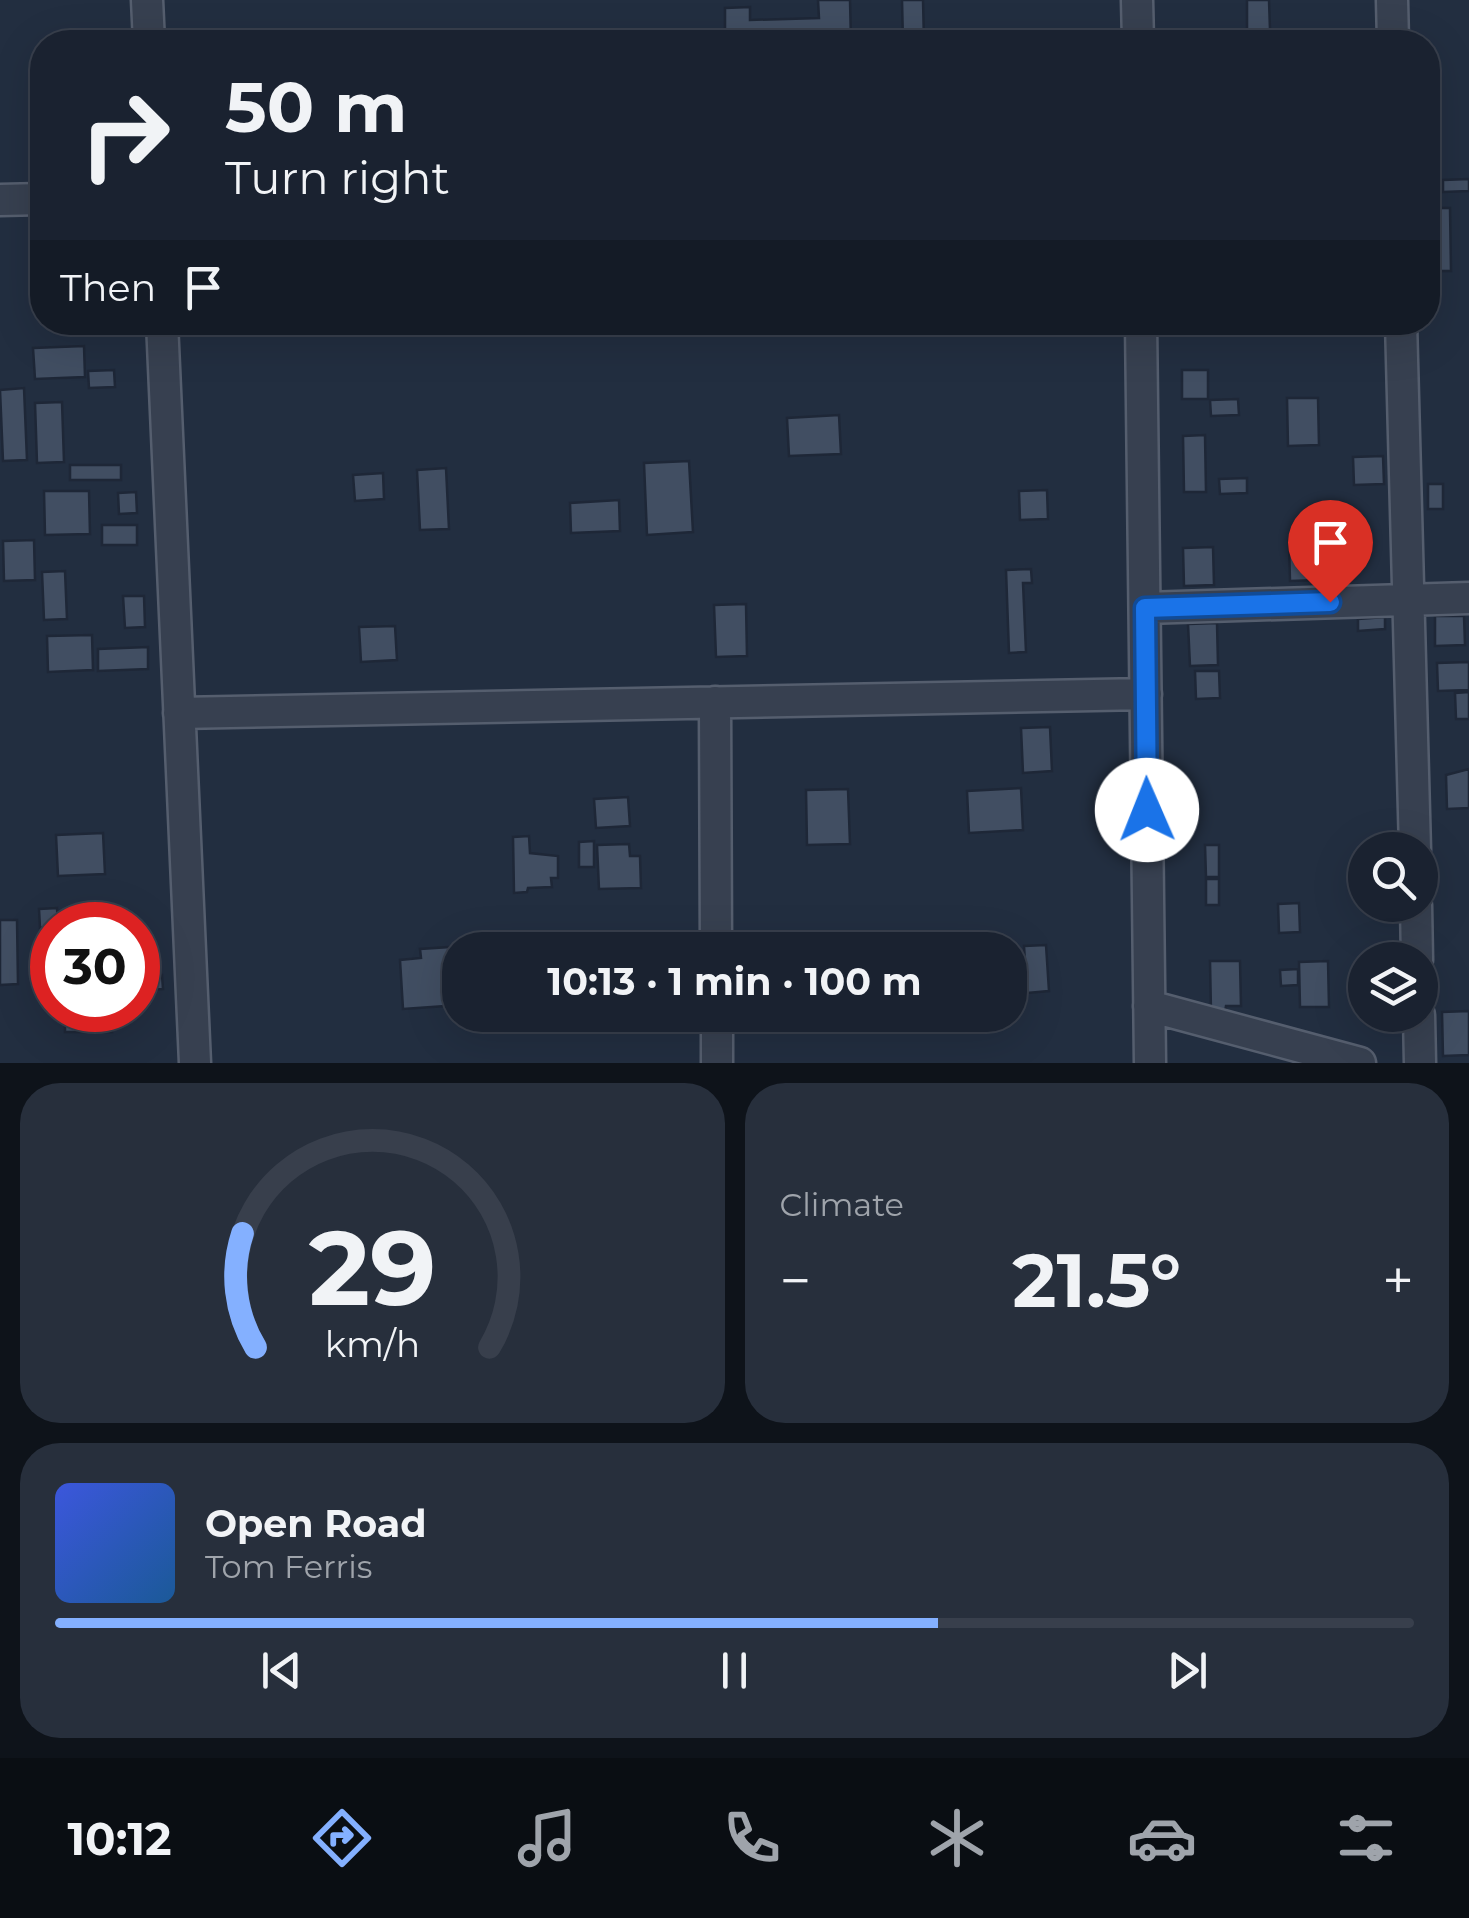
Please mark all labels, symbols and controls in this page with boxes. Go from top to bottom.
text: 50 m [225,64,407,150]
icon: right [60,70,190,200]
text: Turn right [225,150,450,205]
icon: arrive [176,260,231,315]
text: Then [60,264,156,311]
pin [1288,500,1373,603]
icon: arrive [1303,515,1358,570]
position arrow [1095,758,1199,862]
map controls [1348,832,1438,1032]
button: search [1348,832,1438,922]
speed limit sign: 30 [30,902,160,1032]
button: layers [1348,942,1438,1032]
text: 10:13 · 1 min · 100 m [547,958,922,1005]
text: Climate [780,1185,904,1224]
text: 29 [308,1204,436,1331]
text: 21.5° [1012,1234,1181,1326]
text: − [780,1247,811,1314]
text: + [1382,1247,1414,1314]
text: km/h [325,1322,420,1366]
text: Open Road [205,1500,427,1547]
text: Tom Ferris [205,1547,372,1586]
icon: previous [254,1643,309,1698]
icon: pause [707,1643,762,1698]
icon: next [1160,1643,1215,1698]
icon: directions [307,1803,377,1873]
icon: music [512,1803,582,1873]
icon: phone [717,1803,787,1873]
icon: climate [922,1803,992,1873]
icon: car [1127,1803,1197,1873]
icon: filters [1331,1803,1401,1873]
text: 10:12 [67,1811,172,1866]

